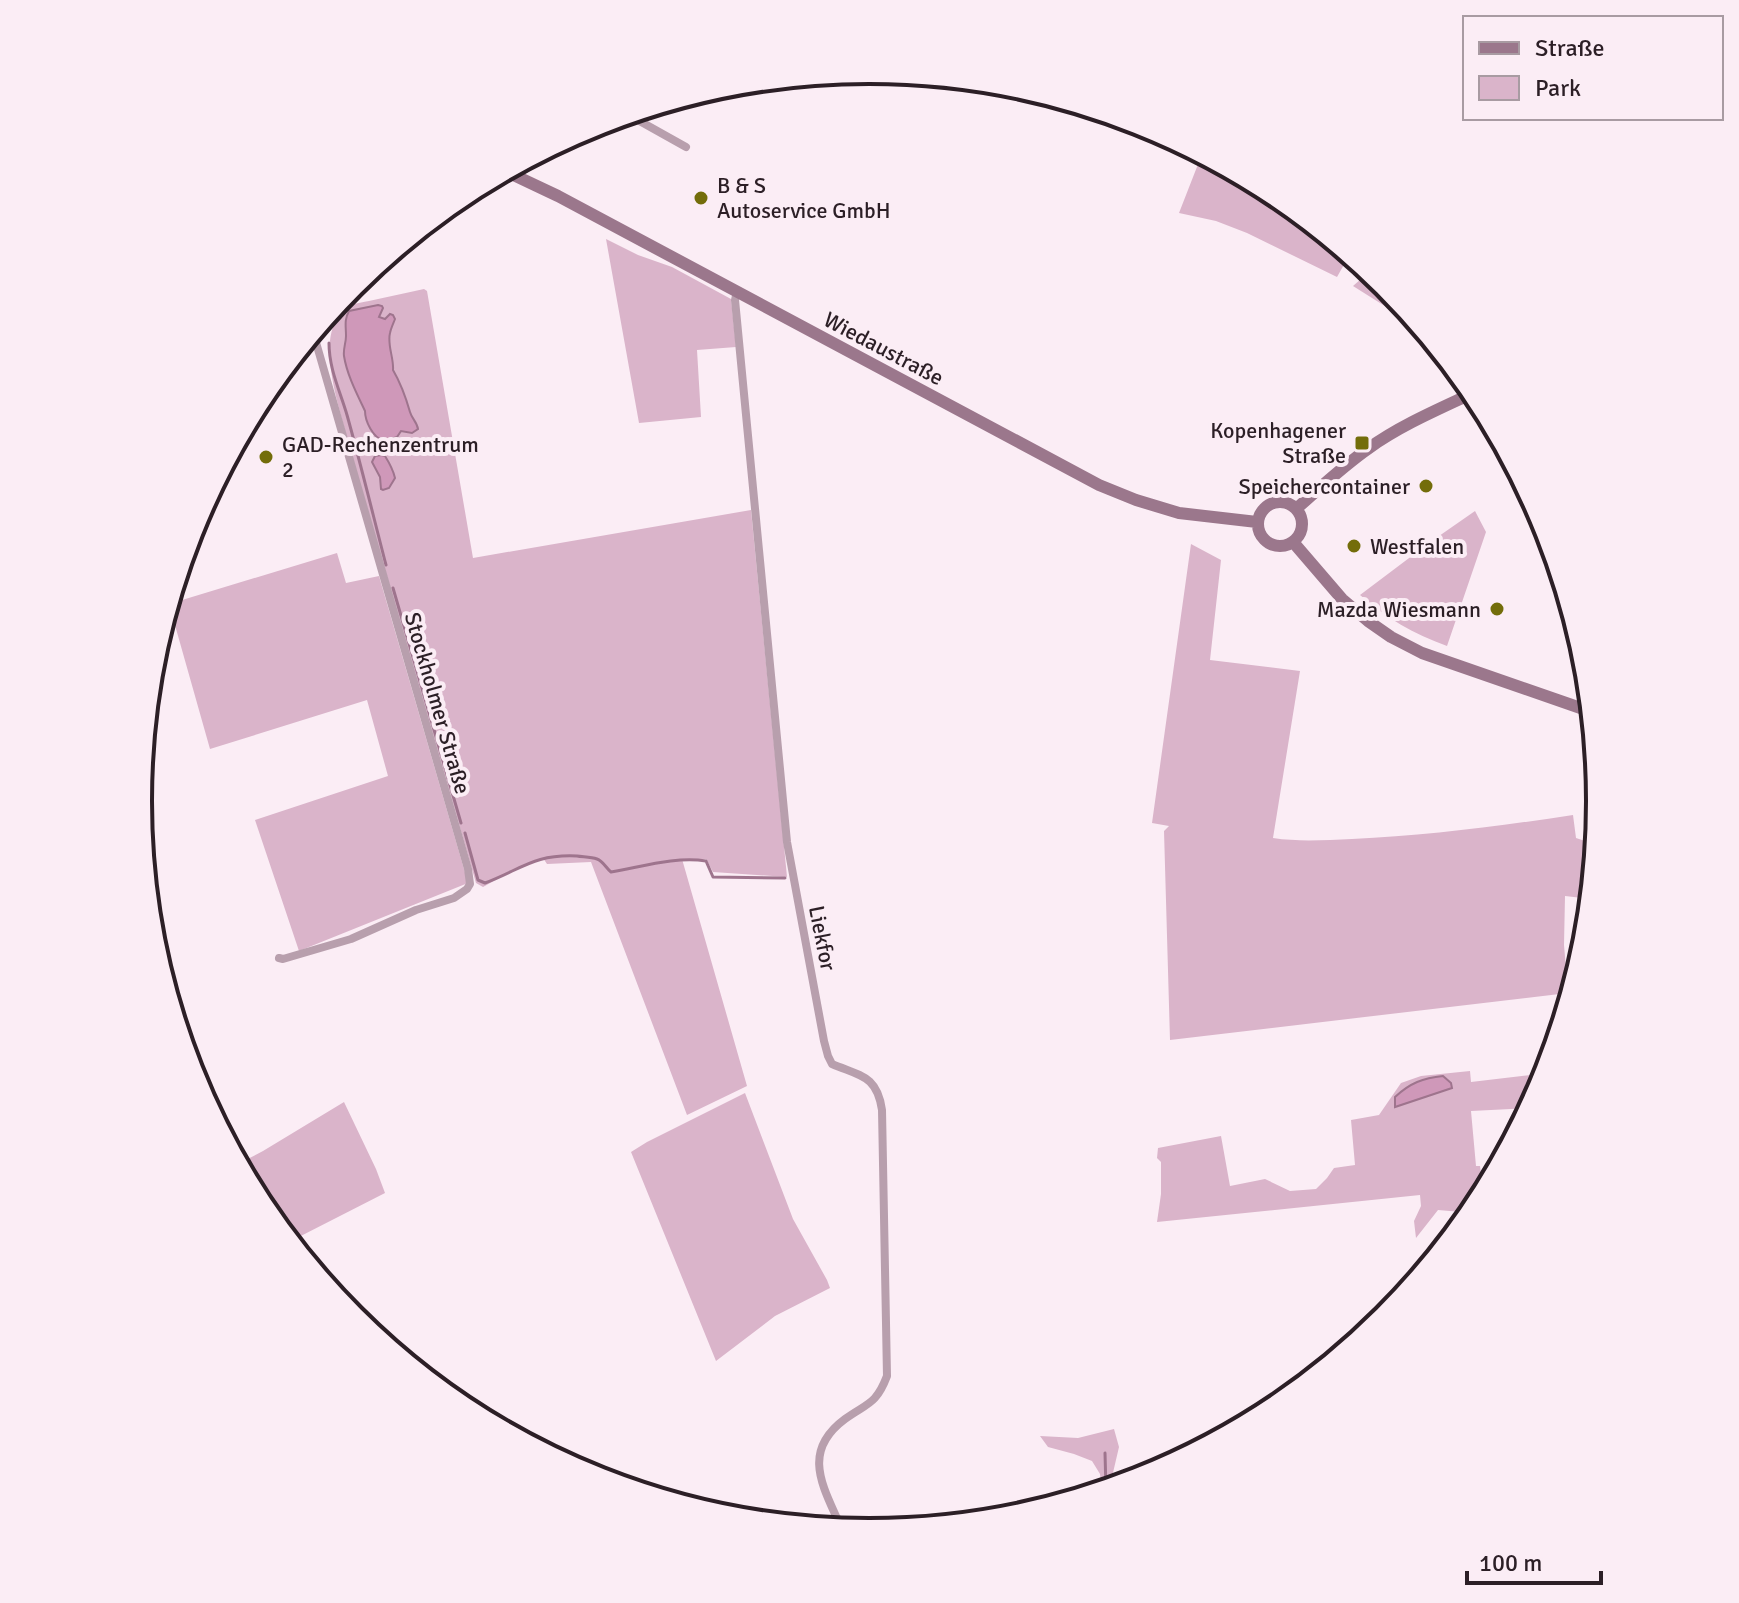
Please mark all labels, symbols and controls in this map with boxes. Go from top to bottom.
legend [1463,16,1723,120]
text: Straße [1535,33,1605,63]
text: Park [1535,73,1581,103]
place label: B & S Autoservice GmbH [717,172,890,224]
marker: B & S Autoservice GmbH [692,189,710,207]
street label: Wiedaustraße [819,306,948,391]
place label: Kopenhagener Straße [1210,417,1346,469]
place label: GAD-Rechenzentrum 2 [282,431,479,483]
marker: Kopenhagener Straße [1353,434,1371,452]
marker: GAD-Rechenzentrum 2 [257,448,275,466]
place label: Speichercontainer [1238,473,1410,500]
marker: Speichercontainer [1417,477,1435,495]
place label: Westfalen [1370,533,1464,560]
marker: Westfalen [1345,537,1363,555]
place label: Mazda Wiesmann [1317,596,1481,623]
marker: Mazda Wiesmann [1488,600,1506,618]
street label: Stockholmer Straße [399,609,476,797]
street label: Liekfor [803,903,842,973]
scale bar [1467,1535,1601,1585]
text: 100 m [1479,1548,1542,1578]

